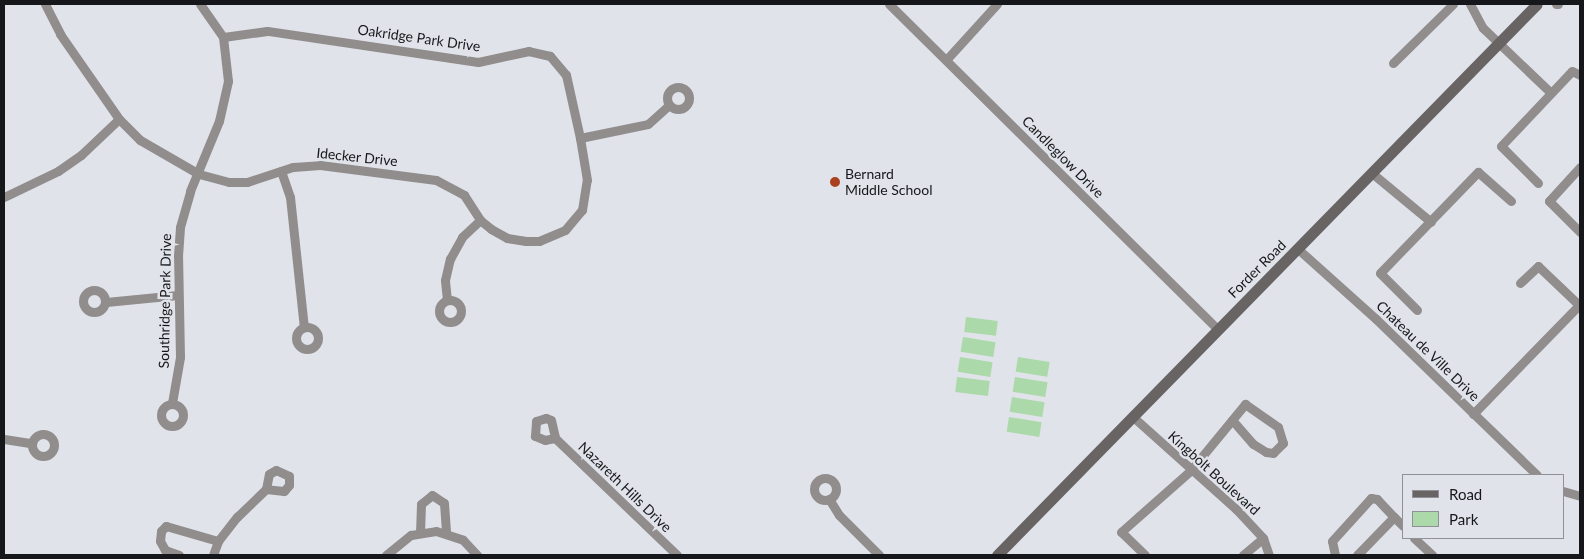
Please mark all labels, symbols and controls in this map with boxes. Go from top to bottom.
street label: Oakridge Park Drive [357,21,481,55]
street label: Candleglow Drive [1019,113,1107,201]
street label: Idecker Drive [315,144,399,170]
place label: Bernard Middle School [845,166,932,198]
marker: Bernard Middle School [829,176,841,188]
street label: Southridge Park Drive [155,233,175,369]
street label: Forder Road [1225,237,1289,301]
street label: Chateau de Ville Drive [1373,297,1483,405]
street label: Kingbolt Boulevard [1165,428,1263,518]
street label: Nazareth Hills Drive [575,438,675,536]
legend [1402,474,1564,539]
text: Road [1449,485,1482,503]
text: Park [1449,510,1478,528]

